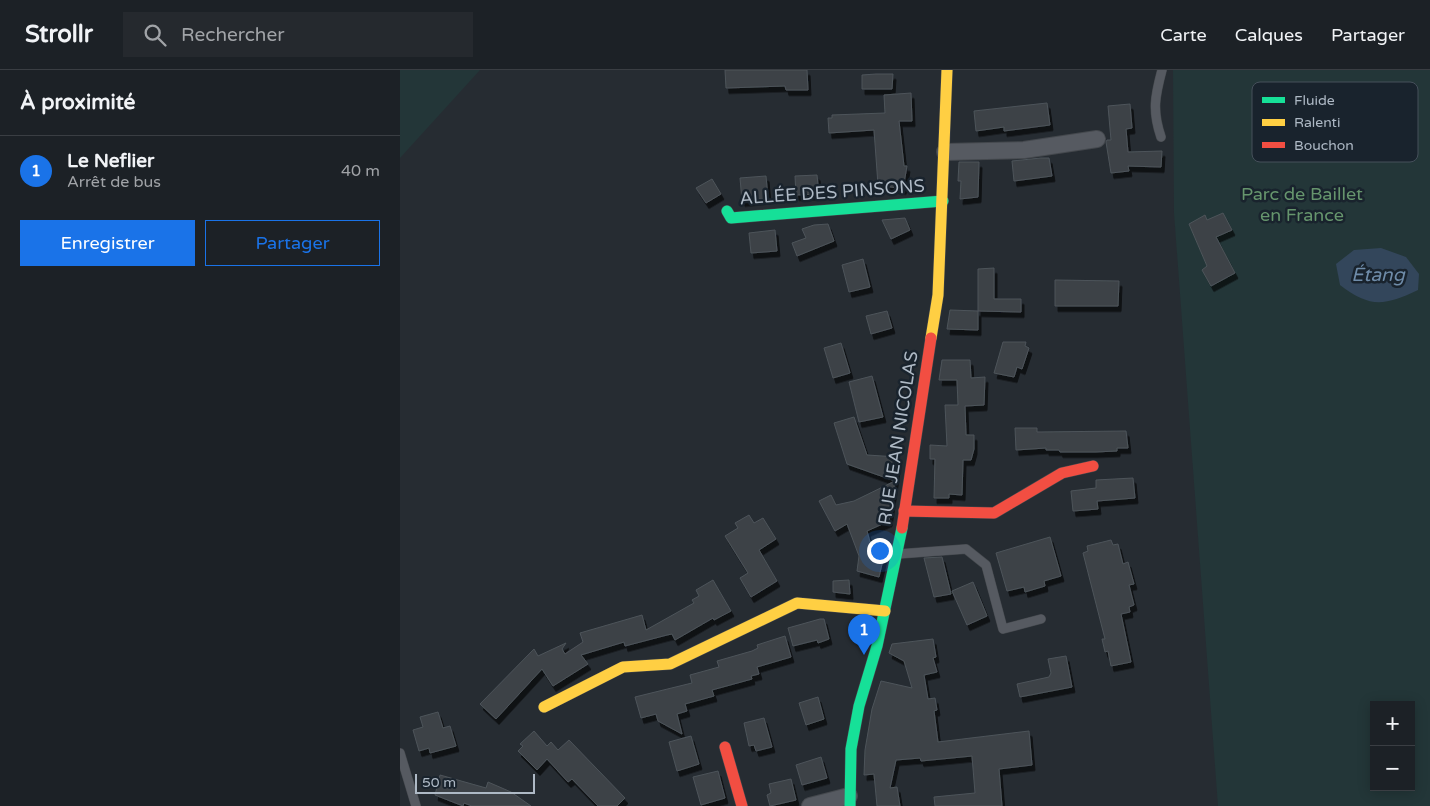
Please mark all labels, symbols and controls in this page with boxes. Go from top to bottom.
search box [123,12,473,57]
text: Strollr [25,20,93,49]
icon: search [141,21,169,49]
text: Rechercher [181,24,284,46]
text: Carte [1160,24,1207,46]
text: Calques [1235,24,1303,46]
text: Partager [1331,24,1405,46]
legend [1252,82,1418,162]
text: À proximité [20,90,135,115]
text: Fluide [1294,92,1335,109]
text: Ralenti [1294,114,1340,131]
text: Bouchon [1294,137,1354,154]
text: Le Neflier [67,150,154,172]
text: 1 [31,161,41,181]
text: 40 m [341,161,380,181]
text: Arrêt de bus [67,172,161,192]
street label: ALLÉE DES PINSONS [739,175,925,209]
park label: Parc de Baillet en France [1241,183,1363,226]
button: Enregistrer [20,220,195,266]
button: Partager [205,220,380,266]
water label: Étang [1351,264,1406,286]
street label: RUE JEAN NICOLAS [873,349,923,527]
your location [867,538,893,564]
pin: 1 [848,614,880,655]
map controls [1370,701,1415,791]
button: + [1370,701,1415,746]
button: − [1370,746,1415,791]
scale bar [415,771,535,794]
text: 50 m [422,774,456,791]

